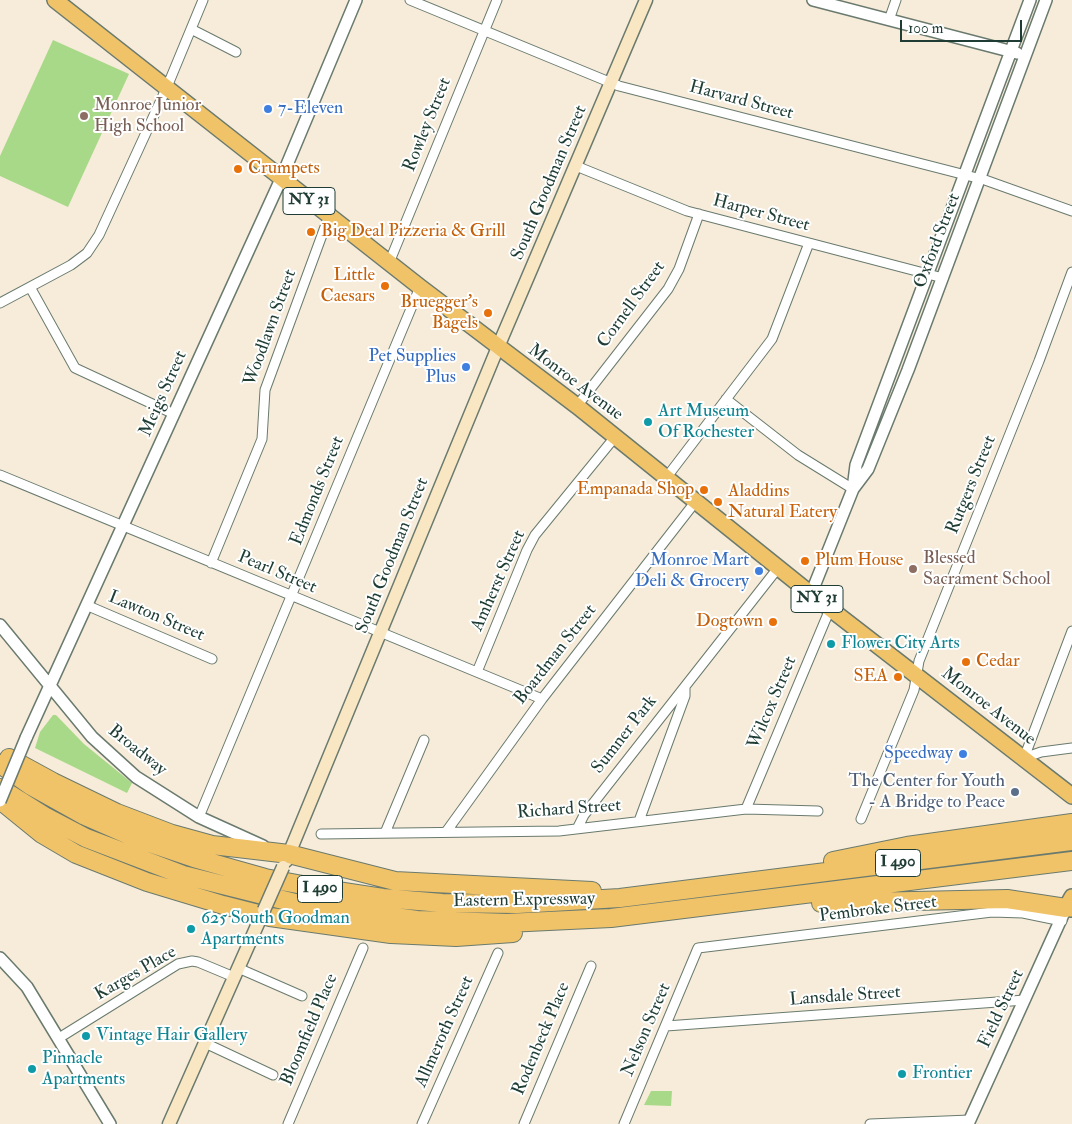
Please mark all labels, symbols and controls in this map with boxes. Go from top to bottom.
scale bar [902,10,1024,42]
text: 100 m [908,19,943,38]
street label: Rowley Street [399,75,457,175]
street label: Harvard Street [687,77,795,125]
place label: Monroe Junior High School [94,95,201,138]
place label: 7-Eleven [278,98,343,120]
street label: South Goodman Street [508,102,592,264]
marker: 7-Eleven [262,103,274,115]
marker: Monroe Junior High School [78,110,90,122]
place label: Crumpets [248,158,320,180]
marker: Crumpets [232,163,244,175]
road number: NY 31 [283,188,335,215]
street label: Harper Street [710,191,812,237]
street label: Oxford Street [910,191,966,291]
place label: Big Deal Pizzeria & Grill [321,221,506,243]
marker: Big Deal Pizzeria & Grill [305,226,317,238]
street label: Cornell Street [593,257,671,353]
place label: Little Caesars [321,265,375,308]
street label: Woodlawn Street [240,267,302,389]
marker: Little Caesars [379,280,391,292]
place label: Bruegger's Bagels [400,292,478,334]
marker: Bruegger's Bagels [482,307,494,319]
street label: Monroe Avenue [523,340,627,426]
place label: Pet Supplies Plus [368,346,456,388]
street label: Meigs Street [135,348,193,440]
marker: Pet Supplies Plus [460,361,472,373]
place label: Art Museum Of Rochester [658,401,754,444]
marker: Art Museum Of Rochester [642,416,654,428]
street label: Edmonds Street [286,433,350,549]
street label: Rutgers Street [942,433,1002,537]
street label: South Goodman Street [352,475,434,637]
place label: Empanada Shop [577,479,694,501]
place label: Aladdins Natural Eatery [728,481,837,524]
marker: Empanada Shop [698,484,710,496]
marker: Aladdins Natural Eatery [712,496,724,508]
street label: Amherst Street [467,527,531,635]
street label: Pearl Street [234,547,320,599]
place label: Blessed Sacrament School [923,548,1051,590]
place label: Monroe Mart Deli & Grocery [635,550,749,592]
place label: Plum House [815,550,903,572]
marker: Plum House [799,555,811,567]
marker: Blessed Sacrament School [907,563,919,575]
marker: Monroe Mart Deli & Grocery [753,565,765,577]
road number: NY 31 [791,586,843,612]
street label: Lawton Street [105,587,207,647]
street label: Boardman Street [510,601,602,709]
place label: Dogtown [696,611,763,633]
marker: Dogtown [767,616,779,628]
place label: Flower City Arts [841,633,960,655]
marker: Flower City Arts [825,638,837,650]
place label: Cedar [976,651,1020,673]
street label: Wilcox Street [744,653,802,753]
marker: Cedar [960,656,972,668]
street label: Monroe Avenue [937,663,1039,751]
place label: SEA [854,666,888,688]
marker: SEA [892,671,904,683]
street label: Sumner Park [588,692,662,778]
street label: Broadway [103,721,171,781]
place label: Speedway [884,743,953,765]
marker: Speedway [957,748,969,760]
place label: The Center for Youth - A Bridge to Peace [848,771,1005,814]
marker: The Center for Youth - A Bridge to Peace [1009,786,1021,798]
street label: Richard Street [516,796,622,824]
road number: I 490 [876,850,920,876]
road number: I 490 [298,876,342,902]
street label: Eastern Expressway [453,889,595,913]
street label: Pembroke Street [818,892,938,928]
place label: 625 South Goodman Apartments [201,908,350,951]
marker: 625 South Goodman Apartments [185,923,197,935]
street label: Karges Place [92,942,180,1006]
street label: Field Street [974,966,1030,1052]
street label: Bloomfield Place [277,971,343,1089]
street label: Allmeroth Street [411,973,479,1091]
street label: Rodenbeck Place [509,979,575,1099]
street label: Nelson Street [618,980,676,1080]
street label: Lansdale Street [789,982,901,1012]
place label: Vintage Hair Gallery [96,1025,247,1047]
marker: Vintage Hair Gallery [80,1030,92,1042]
place label: Pinnacle Apartments [42,1048,125,1090]
marker: Pinnacle Apartments [26,1063,38,1075]
place label: Frontier [912,1063,972,1085]
marker: Frontier [896,1068,908,1080]

